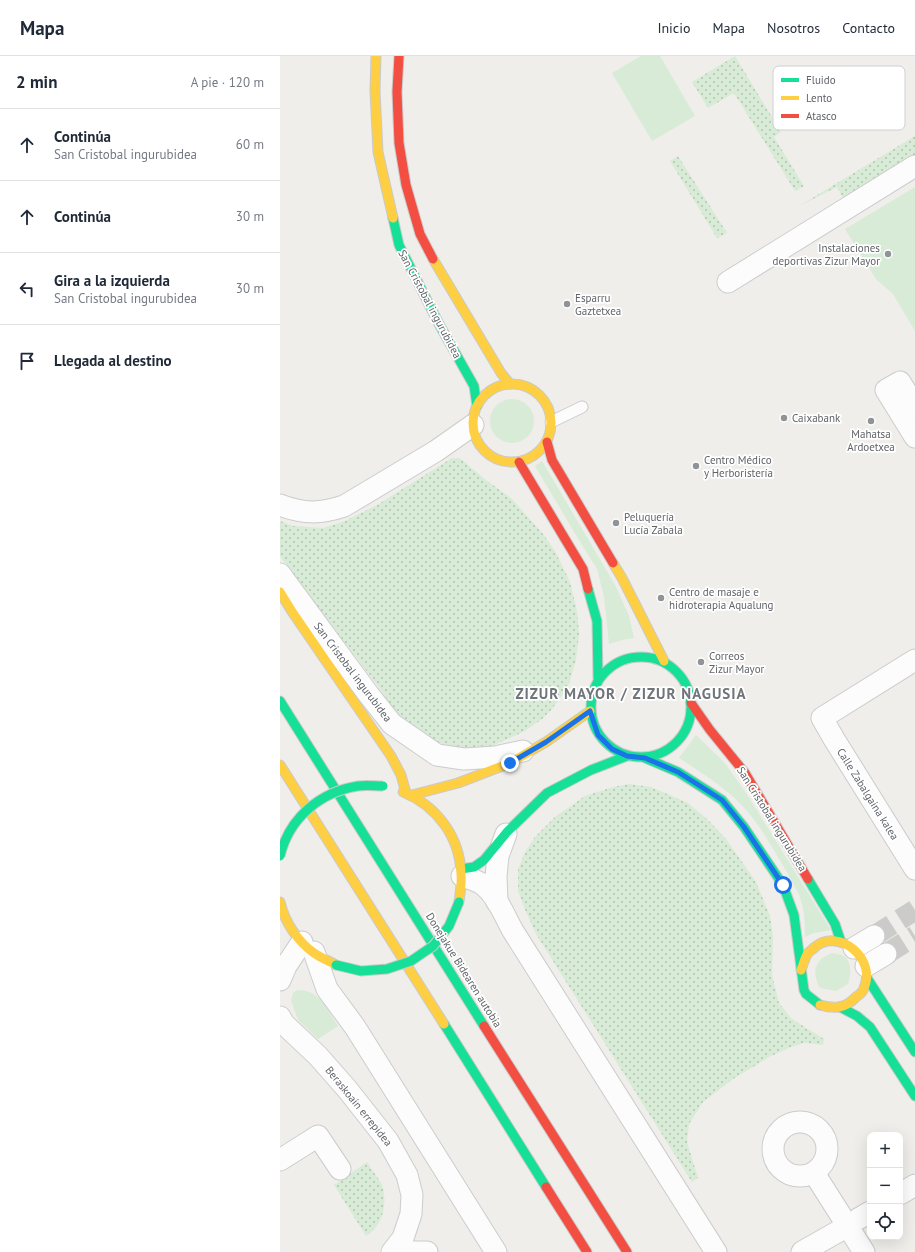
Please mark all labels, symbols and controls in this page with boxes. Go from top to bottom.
text: Mapa [20,16,64,40]
text: Inicio [657,19,690,37]
text: Mapa [712,19,745,37]
text: Nosotros [767,19,820,37]
text: Contacto [842,19,895,37]
legend [773,66,905,130]
text: 2 min [16,71,57,93]
text: Fluido [806,73,836,87]
text: A pie · 120 m [191,74,264,91]
text: Lento [806,91,832,105]
text: Atasco [806,109,837,123]
text: Continúa [54,127,111,146]
icon: ahead [16,134,38,156]
text: 60 m [236,136,264,153]
text: San Cristobal ingurubidea [54,146,197,163]
icon: ahead [16,206,38,228]
text: Continúa [54,207,111,226]
text: 30 m [236,208,264,225]
place label: Instalaciones deportivas Zizur Mayor [773,241,880,268]
street label: San Cristobal ingurubidea [395,247,465,361]
marker: Instalaciones deportivas Zizur Mayor [883,249,893,259]
text: Gira a la izquierda [54,271,170,290]
icon: left [16,278,38,300]
text: 30 m [236,280,264,297]
text: San Cristobal ingurubidea [54,290,197,307]
place label: Esparru Gaztetxea [575,291,621,318]
marker: Esparru Gaztetxea [562,299,572,309]
icon: arrive [16,350,38,372]
text: Llegada al destino [54,351,172,370]
place label: Caixabank [792,411,841,425]
marker: Caixabank [779,413,789,423]
marker: Mahatsa Ardoetxea [866,416,876,426]
place label: Mahatsa Ardoetxea [847,427,895,454]
place label: Centro Médico y Herboristería [704,453,773,480]
marker: Centro Médico y Herboristería [691,461,701,471]
place label: Peluquería Lucía Zabala [624,510,683,537]
marker: Peluquería Lucía Zabala [611,518,621,528]
place label: Centro de masaje e hidroterapia Aqualung [669,585,774,612]
marker: Centro de masaje e hidroterapia Aqualung [656,593,666,603]
street label: San Cristobal ingurubidea [311,619,395,725]
place label: Correos Zizur Mayor [709,649,765,676]
marker: Correos Zizur Mayor [696,657,706,667]
district label: ZIZUR MAYOR / ZIZUR NAGUSIA [515,684,747,703]
street label: Calle Zabalgaina kalea [834,745,902,843]
route end [501,754,519,772]
street label: San Cristobal ingurubidea [734,764,810,874]
route start [774,876,792,894]
street label: Donejakue Bidearen autobia [423,910,505,1030]
street label: Beraskoain errepidea [322,1063,396,1149]
map controls [867,1132,903,1240]
button: + [867,1132,903,1168]
button: − [867,1168,903,1204]
button: locate [867,1204,903,1240]

